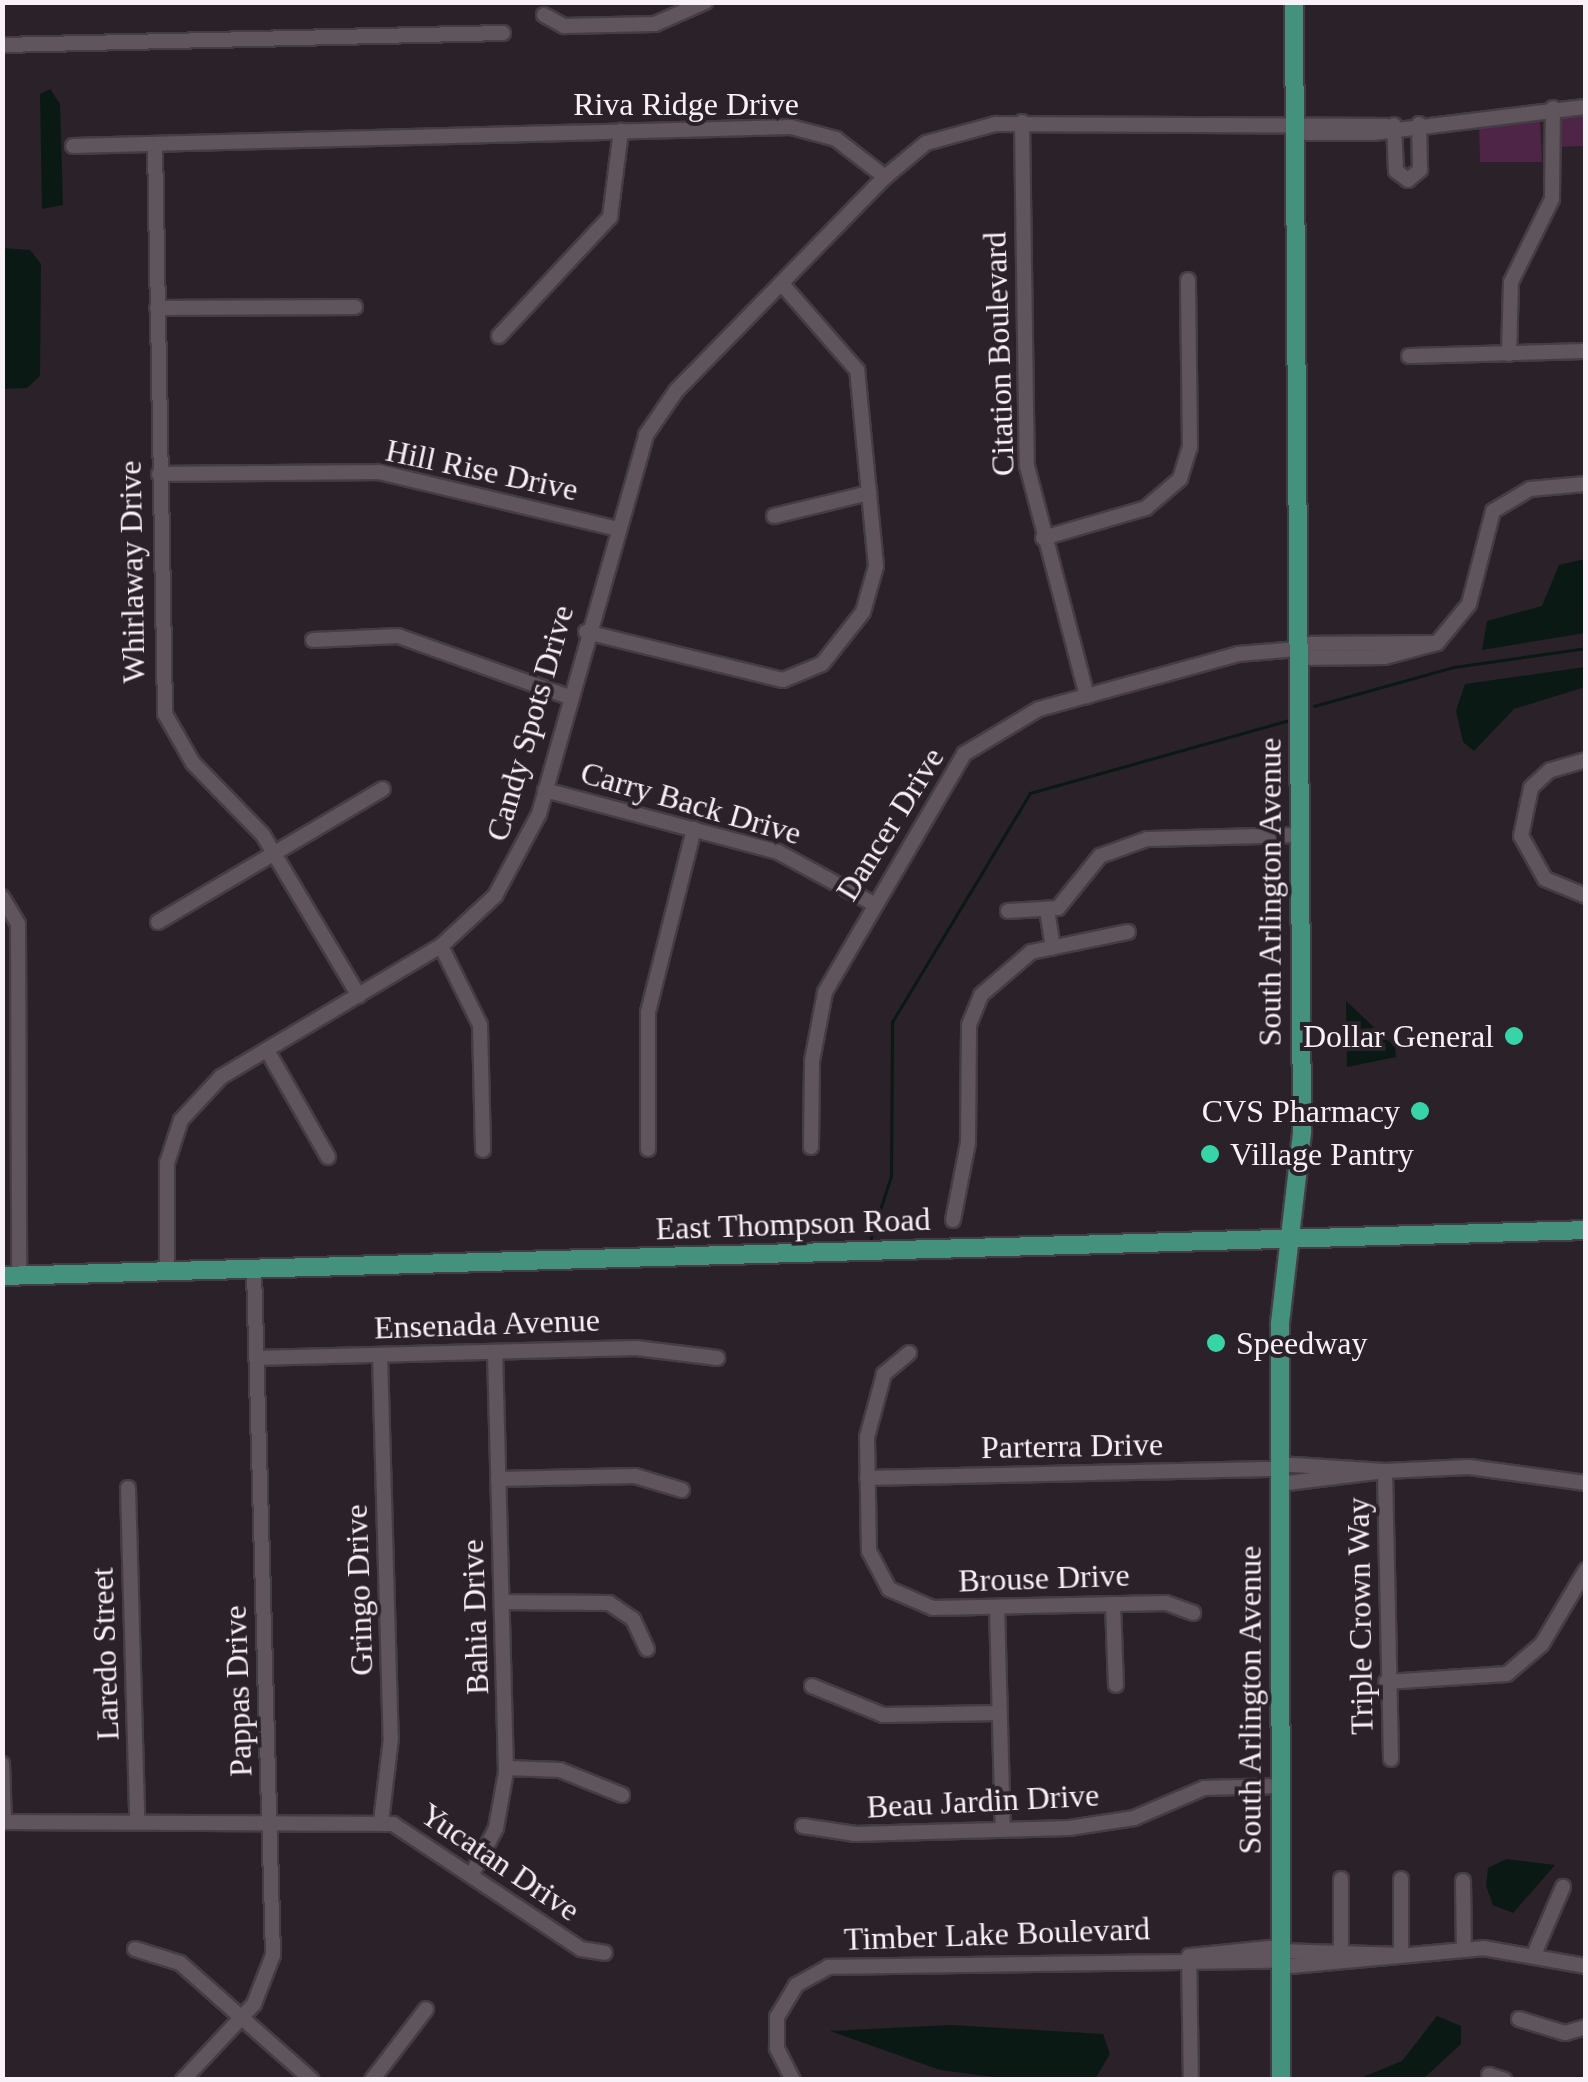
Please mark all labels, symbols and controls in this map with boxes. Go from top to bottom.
street label: Riva Ridge Drive [573,85,799,123]
street label: Citation Boulevard [976,231,1022,477]
street label: Hill Rise Drive [382,431,582,509]
street label: Whirlaway Drive [111,460,153,684]
street label: Candy Spots Drive [478,601,582,845]
street label: South Arlington Avenue [1251,736,1289,1048]
street label: Dancer Drive [828,740,952,908]
street label: Carry Back Drive [576,753,806,853]
place label: Dollar General [1303,1017,1494,1055]
marker: Dollar General [1503,1025,1525,1047]
place label: CVS Pharmacy [1202,1092,1400,1130]
marker: CVS Pharmacy [1409,1100,1431,1122]
place label: Village Pantry [1230,1135,1414,1173]
marker: Village Pantry [1199,1143,1221,1165]
street label: East Thompson Road [655,1200,931,1248]
street label: Ensenada Avenue [373,1301,601,1347]
place label: Speedway [1236,1324,1368,1362]
marker: Speedway [1205,1332,1227,1354]
street label: Parterra Drive [981,1425,1163,1467]
street label: Triple Crown Way [1339,1497,1381,1735]
street label: Gringo Drive [337,1504,381,1676]
street label: Bahia Drive [453,1539,497,1695]
street label: South Arlington Avenue [1231,1544,1269,1856]
street label: Brouse Drive [958,1556,1130,1600]
street label: Laredo Street [83,1567,127,1741]
street label: Pappas Drive [216,1605,260,1777]
street label: Beau Jardin Drive [866,1776,1100,1826]
street label: Yucatan Drive [413,1795,587,1929]
street label: Timber Lake Boulevard [843,1909,1151,1959]

